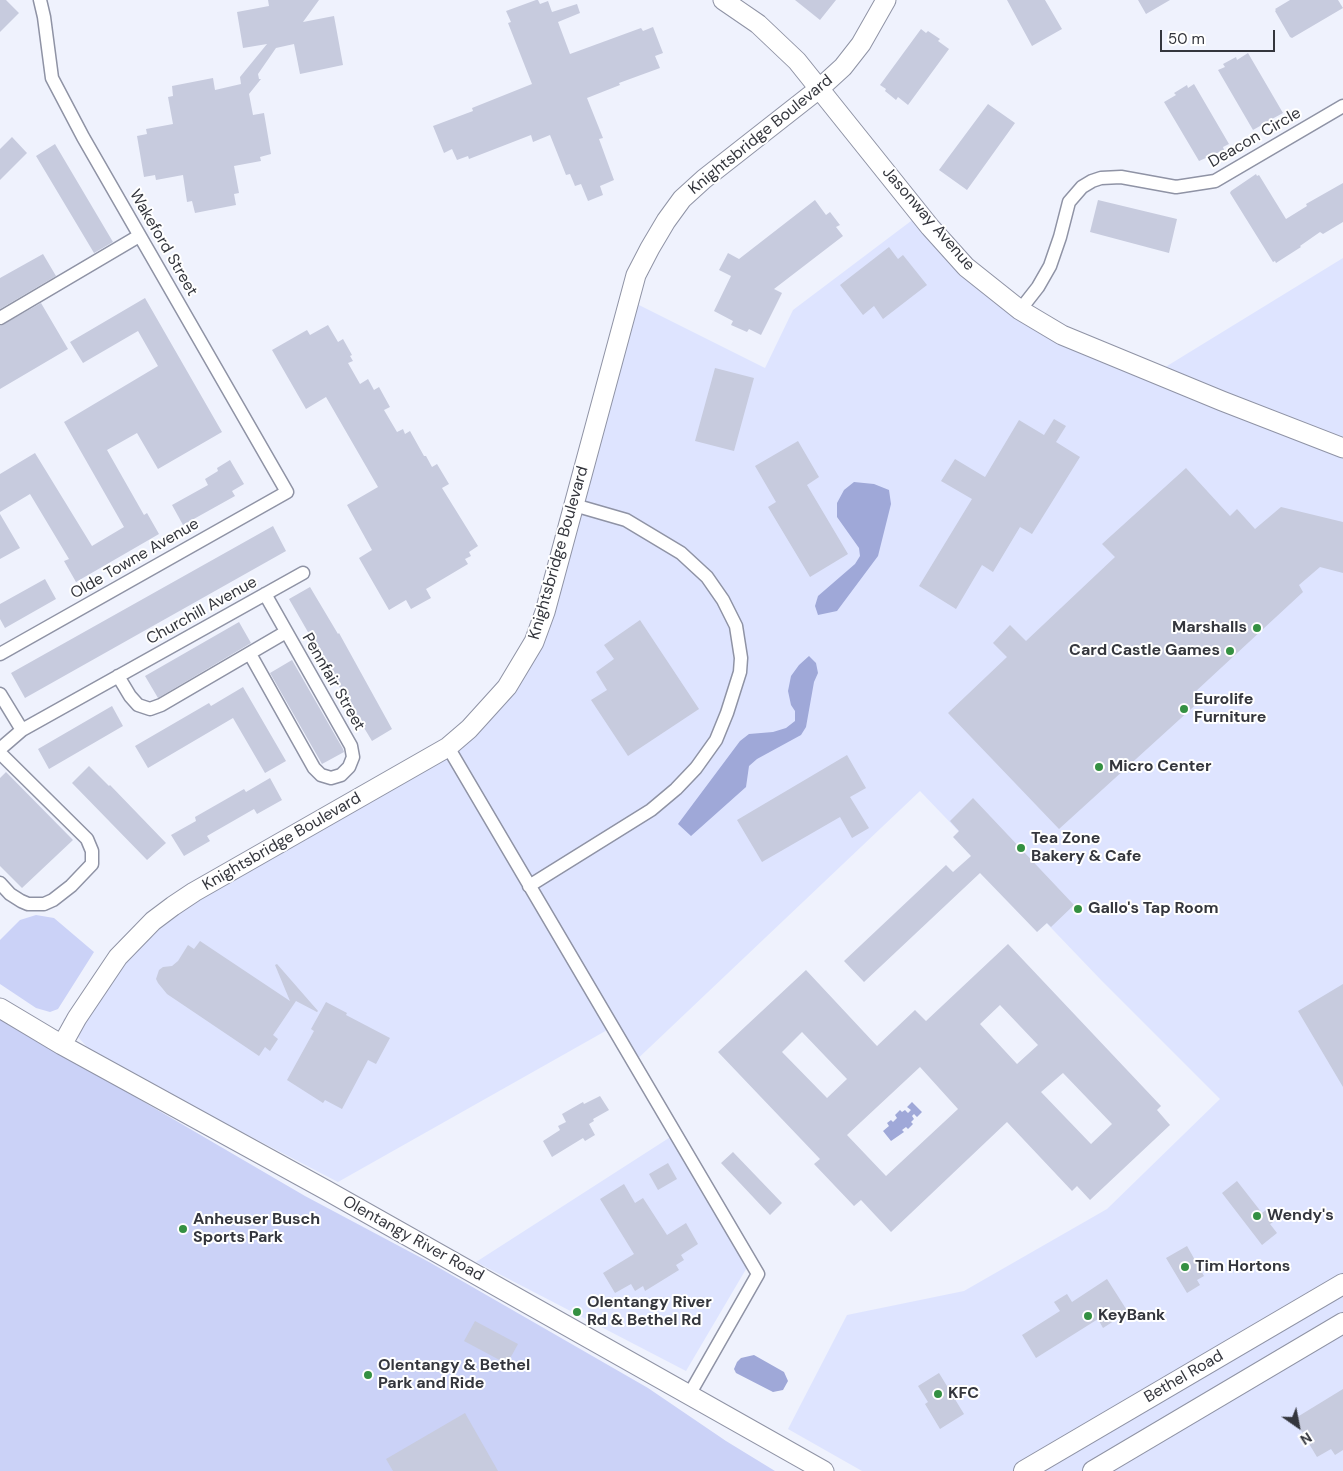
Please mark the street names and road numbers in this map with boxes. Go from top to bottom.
street label: Knightsbridge Boulevard [685,71,837,199]
street label: Deacon Circle [1205,104,1305,172]
street label: Jasonway Avenue [878,163,978,275]
street label: Wakeford Street [125,186,201,300]
street label: Knightsbridge Boulevard [525,464,593,642]
street label: Olde Towne Avenue [67,514,203,604]
street label: Churchill Avenue [143,573,261,649]
street label: Pennfair Street [297,630,369,734]
street label: Knightsbridge Boulevard [199,789,365,895]
street label: Olentangy River Road [339,1192,487,1286]
street label: Bethel Road [1141,1347,1227,1407]

